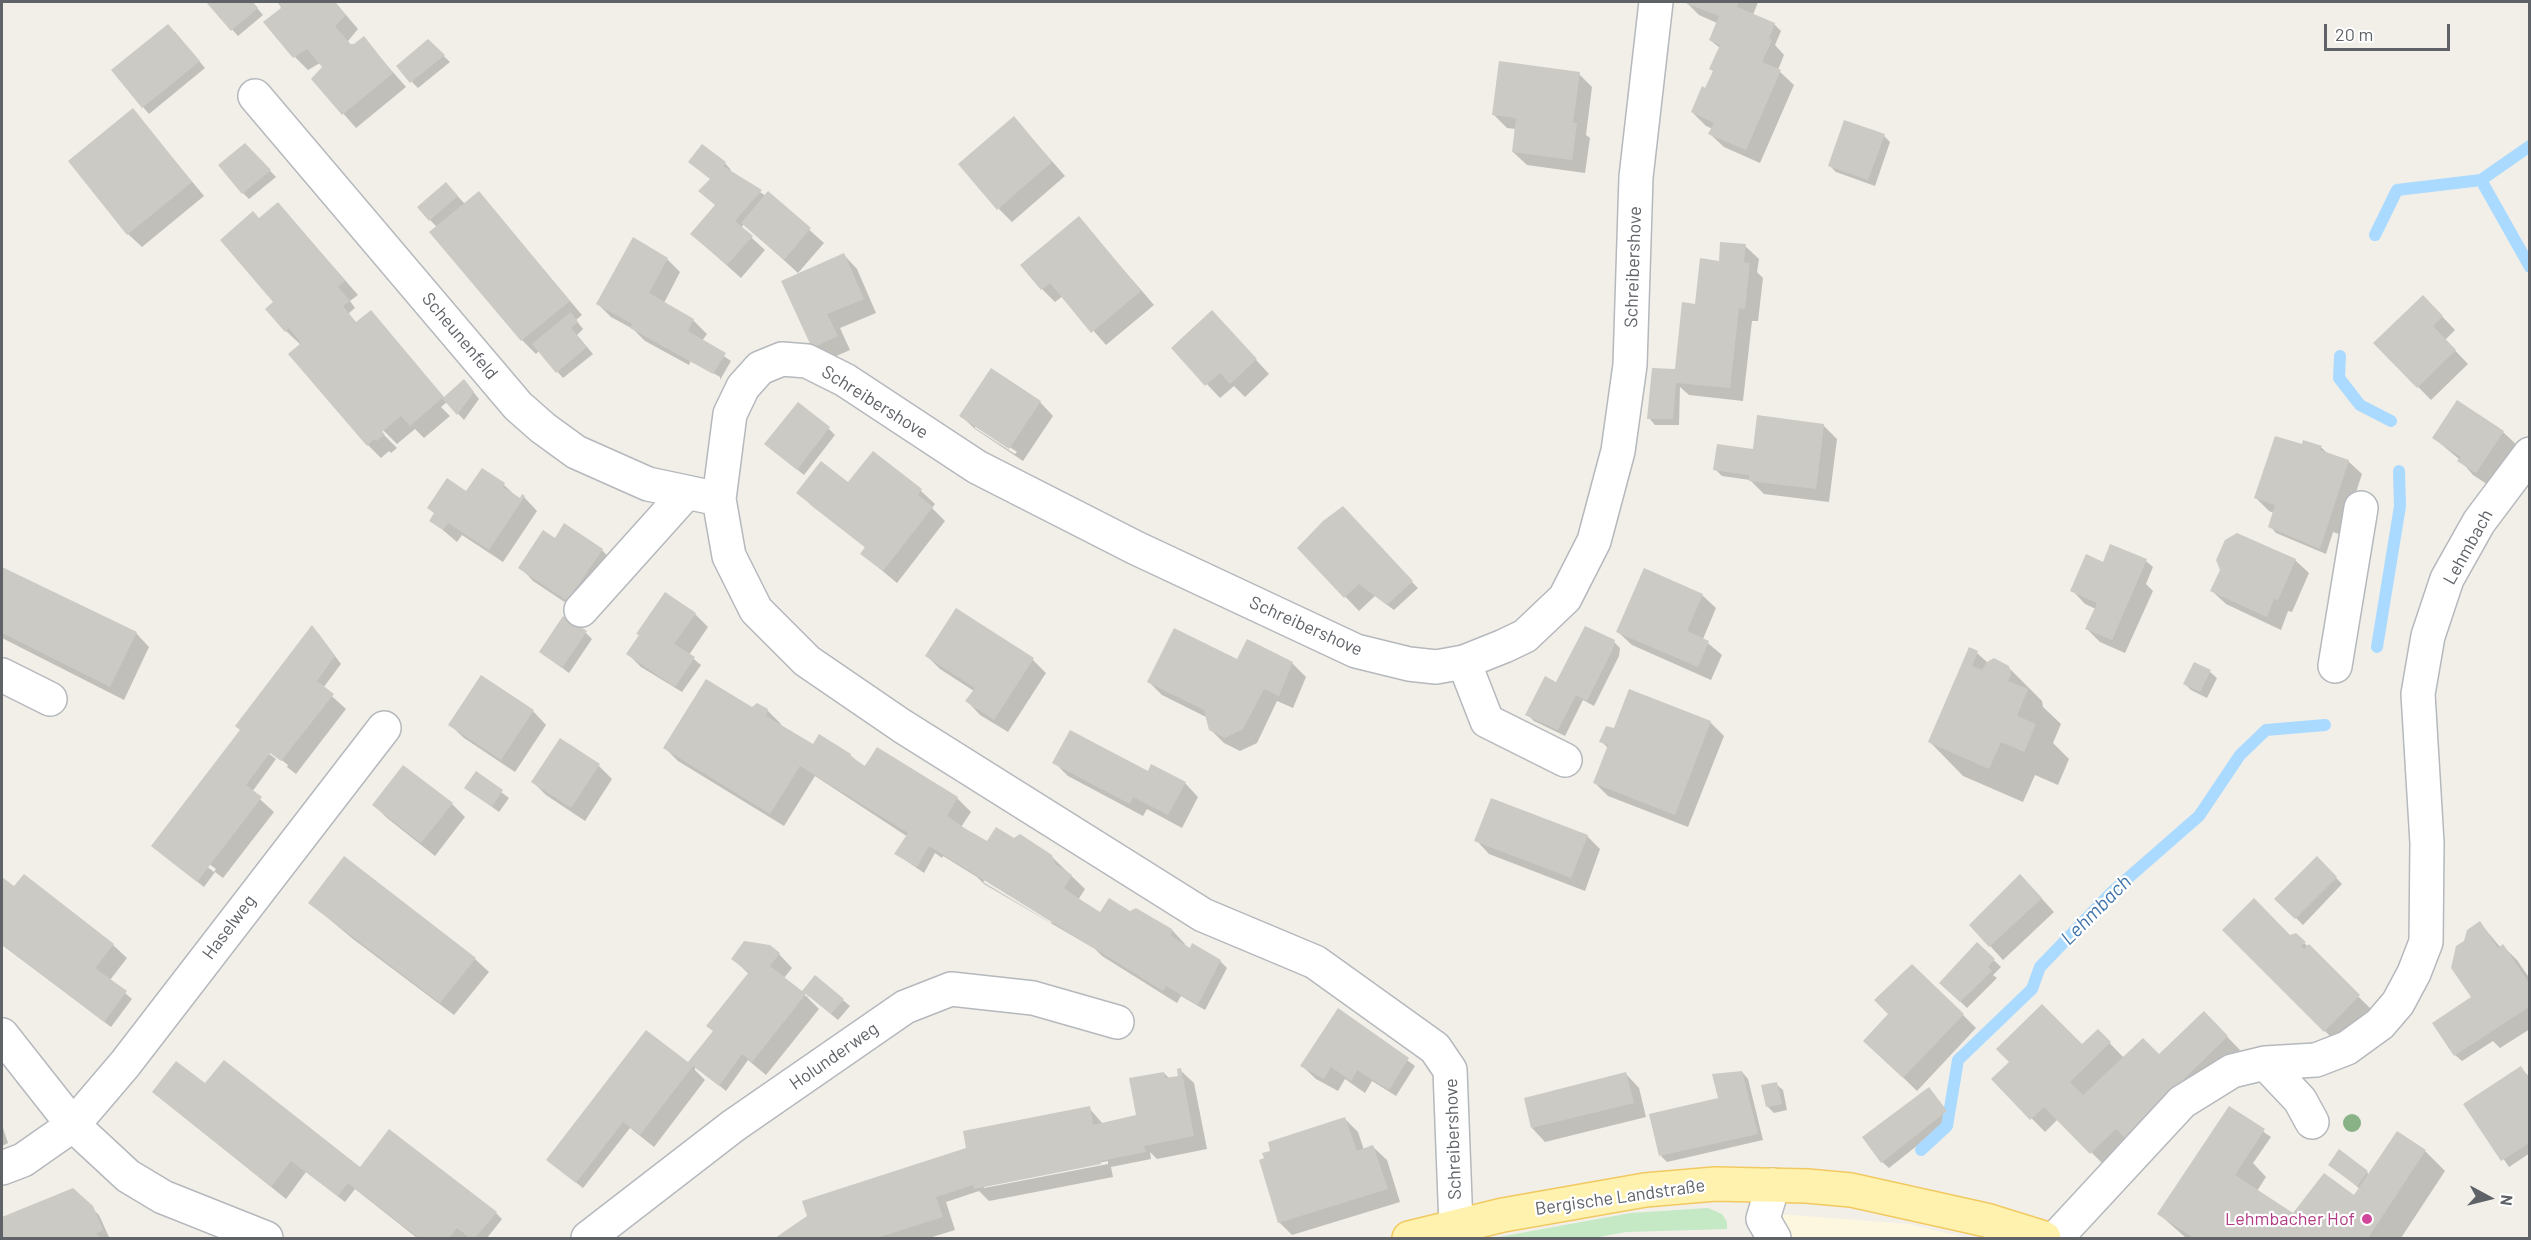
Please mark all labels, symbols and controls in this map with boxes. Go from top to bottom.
scale bar [2327,12,2453,50]
text: 20 m [2335,23,2373,45]
street label: Schreibershove [1620,206,1646,328]
street label: Scheunenfeld [417,288,503,384]
street label: Schreibershove [818,361,932,443]
street label: Lehmbach [2439,506,2497,588]
street label: Schreibershove [1246,591,1366,661]
water label: Lehmbach [2056,870,2136,950]
street label: Haselweg [198,890,260,964]
street label: Holunderweg [785,1018,883,1094]
street label: Schreibershove [1440,1078,1466,1200]
north arrow [2459,1168,2519,1228]
street label: Bergische Landstraße [1534,1174,1706,1220]
text: N [2497,1194,2517,1207]
place label: Lehmbacher Hof [2225,1208,2355,1230]
marker: Lehmbacher Hof [2360,1212,2374,1226]

